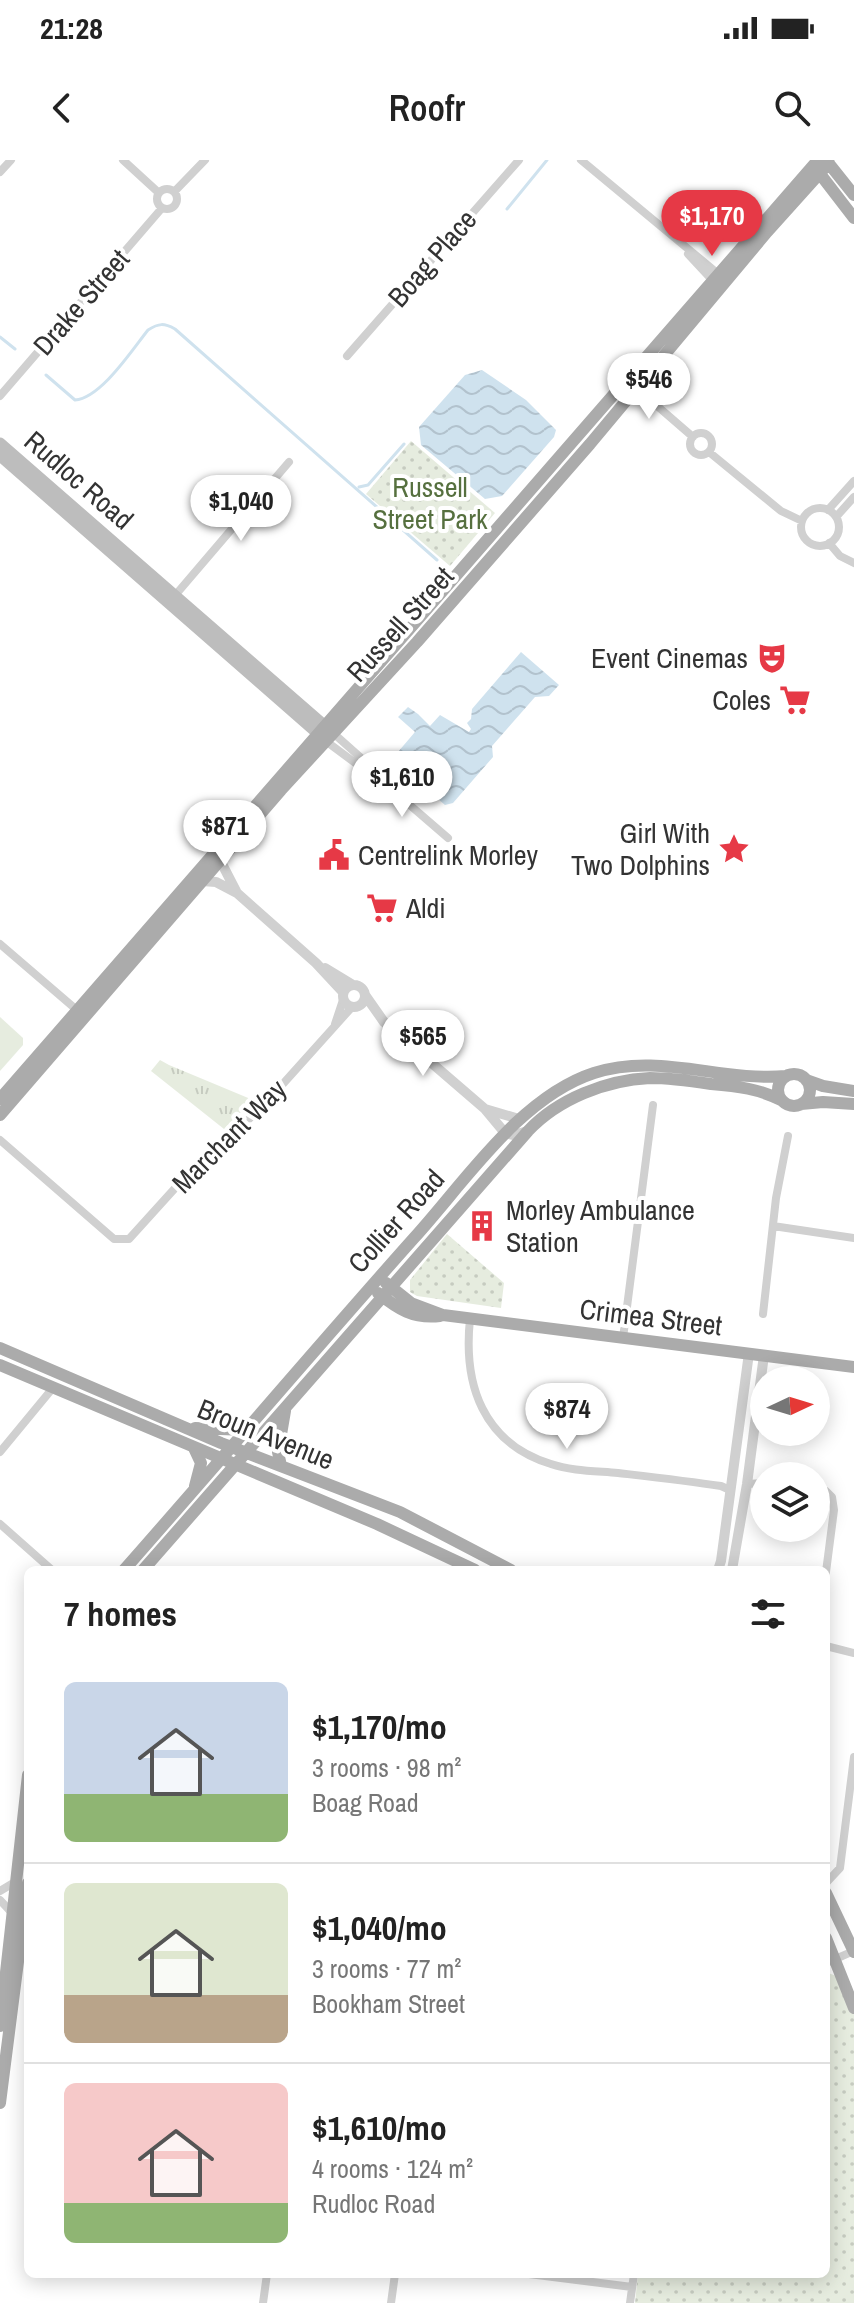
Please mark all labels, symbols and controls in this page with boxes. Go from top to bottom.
text: 21:28 [40,8,103,48]
text: Roofr [389,84,465,132]
icon: back [40,86,84,130]
icon: search [770,86,814,130]
pin: $1,170 [647,190,777,258]
text: $1,170 [679,198,745,233]
street label: Boag Place [379,201,485,315]
street label: Drake Street [24,241,138,363]
pin: $546 [602,353,696,421]
text: $546 [625,361,673,396]
street label: Rudloc Road [16,422,142,538]
park label: Russell Street Park [373,468,488,538]
pin: $1,040 [176,475,306,543]
text: $1,040 [208,483,274,518]
street label: Russell Street [338,558,462,690]
place label: Event Cinemas [591,639,748,677]
theatre icon: Event Cinemas [755,641,789,675]
place label: Coles [712,681,771,719]
supermarket icon: Coles [778,683,812,717]
pin: $1,610 [337,751,467,819]
text: $1,610 [369,759,435,794]
pin: $871 [178,800,272,868]
text: $871 [201,808,249,843]
place label: Girl With Two Dolphins [571,814,710,884]
place icon: Girl With Two Dolphins [717,832,751,866]
place label: Centrelink Morley [358,836,538,874]
public building icon: Centrelink Morley [317,838,351,872]
place label: Aldi [405,889,446,927]
supermarket icon: Aldi [365,891,399,925]
pin: $565 [376,1010,470,1078]
text: $565 [399,1018,447,1053]
street label: Marchant Way [164,1070,295,1201]
street label: Collier Road [339,1161,453,1281]
place label: Morley Ambulance Station [506,1191,695,1261]
building icon: Morley Ambulance Station [465,1209,499,1243]
street label: Crimea Street [578,1289,724,1345]
north arrow [750,1366,830,1446]
map controls [750,1366,830,1542]
pin: $874 [520,1383,614,1451]
street label: Broun Avenue [192,1389,340,1479]
text: $874 [543,1391,591,1426]
button: layers [750,1462,830,1542]
text: 7 homes [64,1591,177,1637]
icon: filters [746,1592,790,1636]
text: $1,170/mo [312,1704,447,1750]
icon: home [128,1714,224,1810]
text: 3 rooms · 98 m² [312,1750,461,1785]
text: Boag Road [312,1785,419,1820]
text: $1,040/mo [312,1905,447,1951]
icon: home [128,1915,224,2011]
text: 3 rooms · 77 m² [312,1951,461,1986]
text: Bookham Street [312,1986,465,2021]
text: $1,610/mo [312,2105,447,2151]
icon: home [128,2115,224,2211]
text: 4 rooms · 124 m² [312,2151,473,2186]
text: Rudloc Road [312,2186,435,2221]

